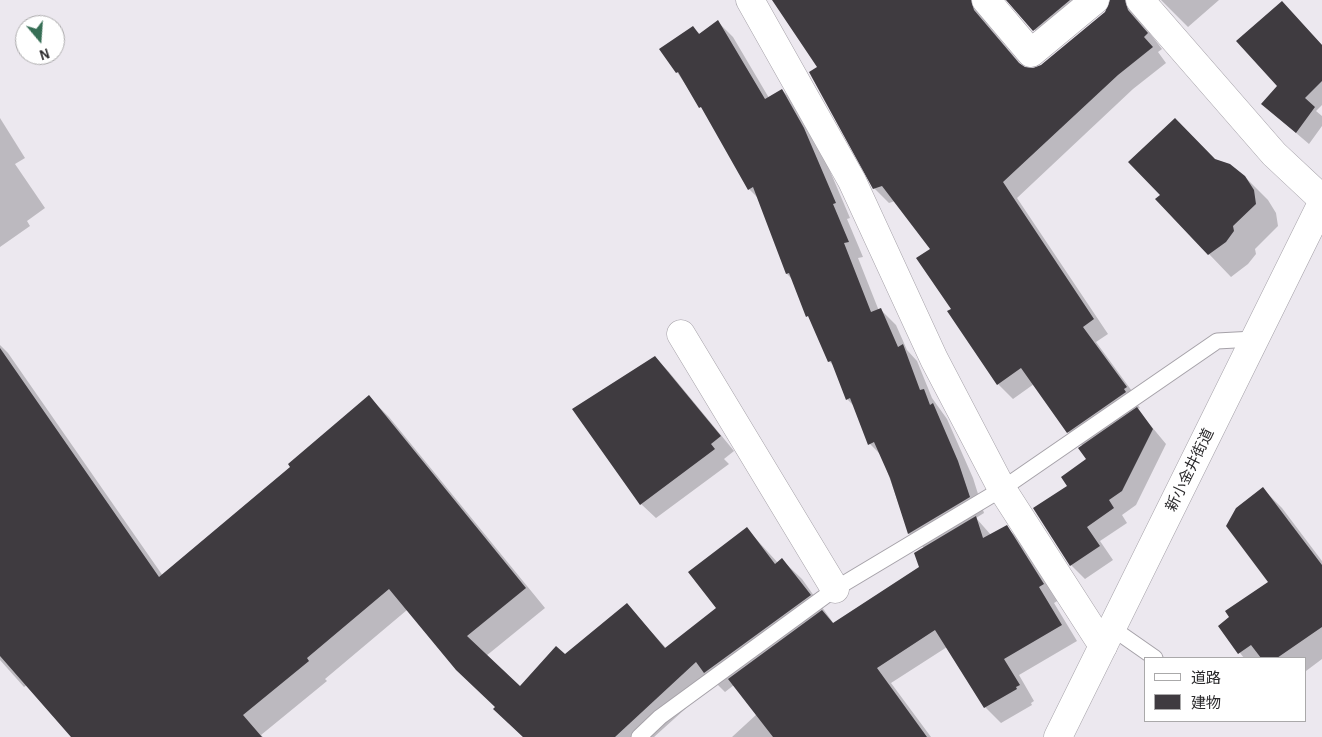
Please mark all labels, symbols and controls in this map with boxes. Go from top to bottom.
north arrow [15,15,65,65]
text: N [38,45,51,61]
street label: 新小金井街道 [1162,426,1218,514]
legend [1144,657,1307,722]
text: 道路 [1191,671,1221,686]
text: 建物 [1191,696,1221,711]

